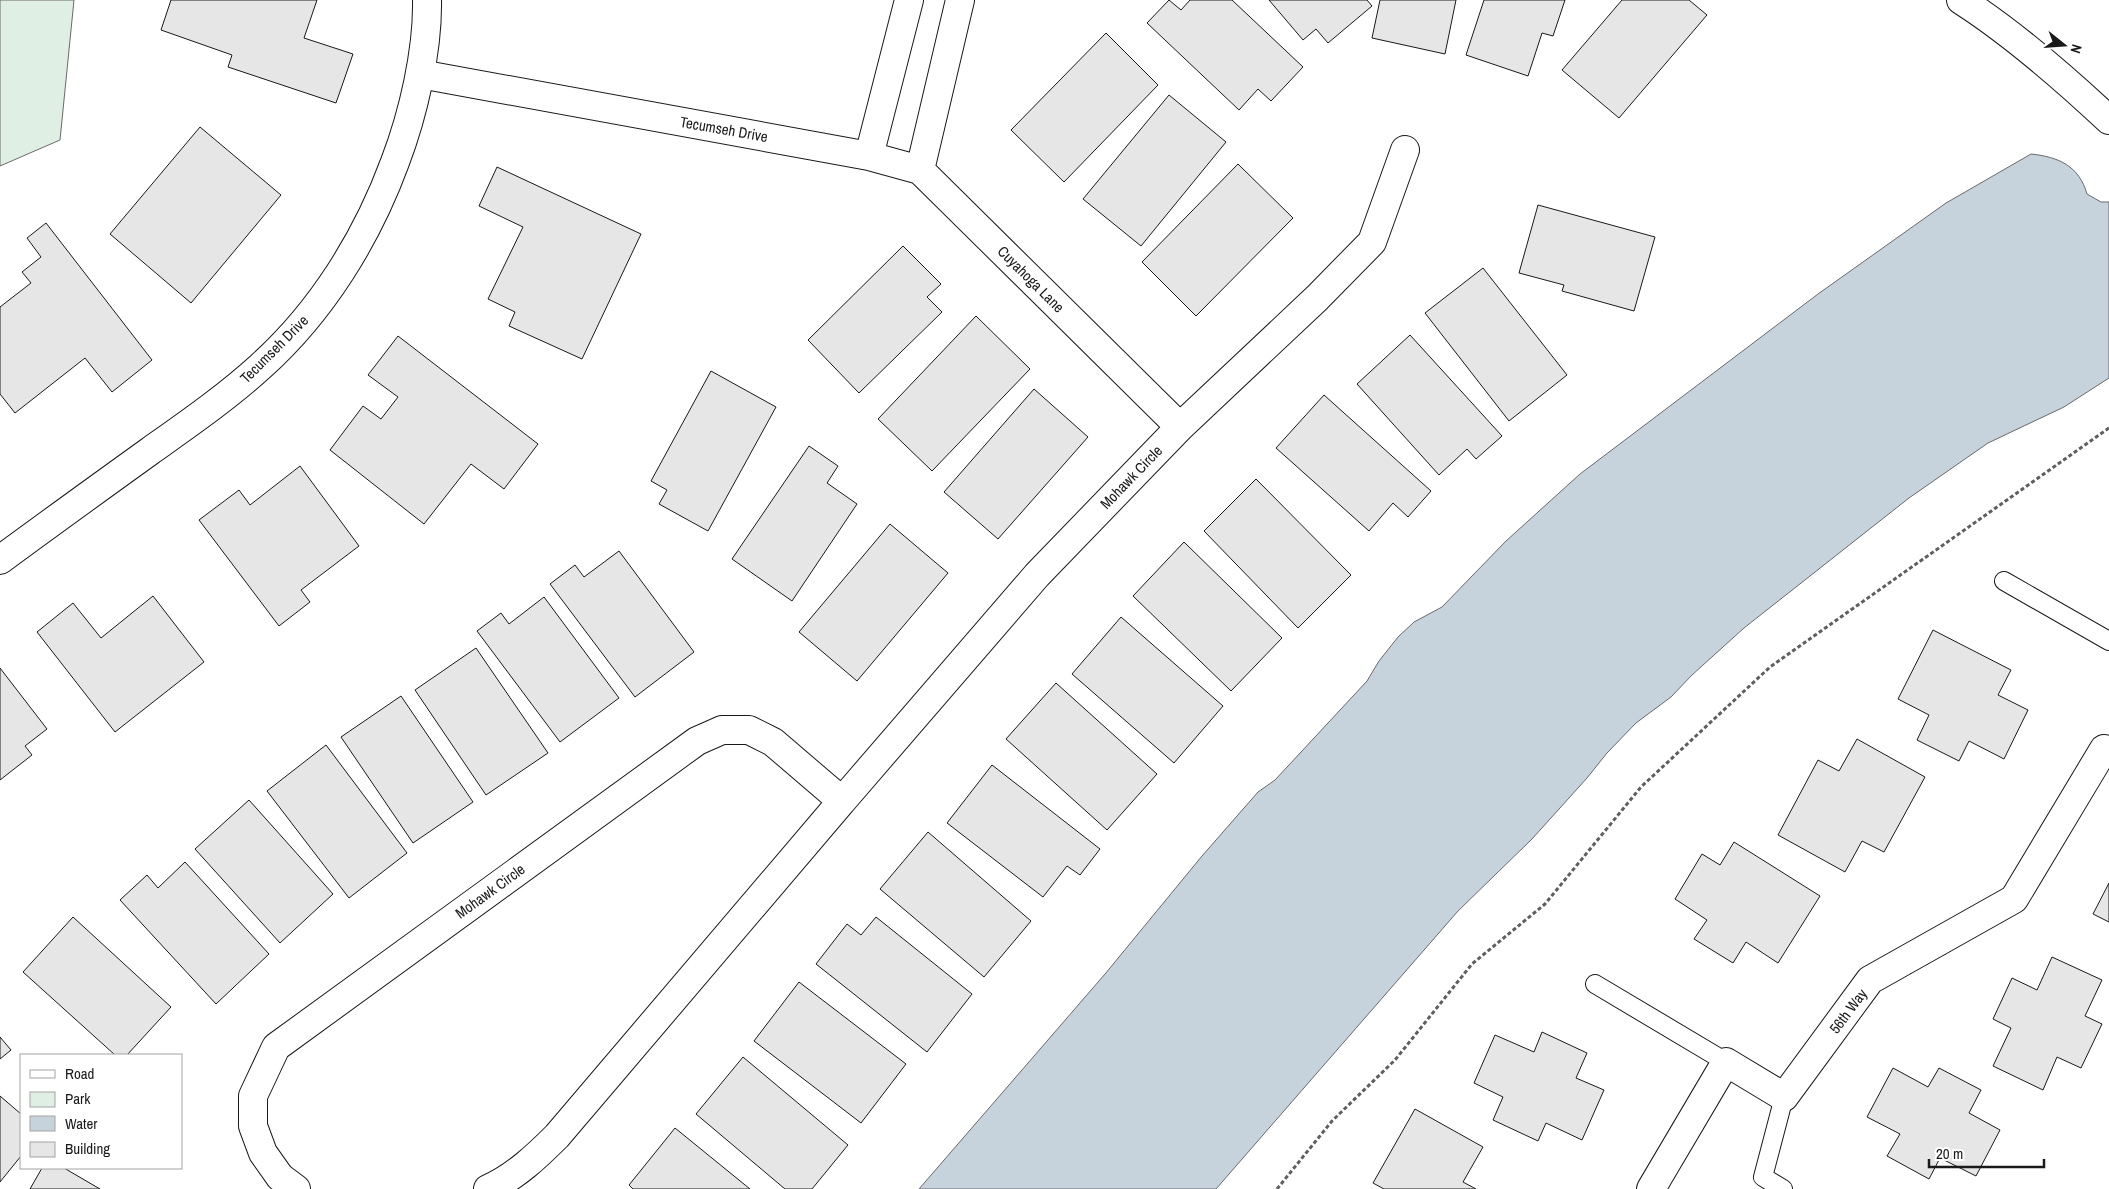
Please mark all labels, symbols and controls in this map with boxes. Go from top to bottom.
north arrow [2039,20,2089,70]
text: N [2067,42,2086,55]
street label: Tecumseh Drive [678,111,770,147]
street label: Cuyahoga Lane [993,241,1069,317]
street label: Tecumseh Drive [235,310,313,388]
street label: Mohawk Circle [1095,440,1167,514]
street label: Mohawk Circle [451,859,529,923]
street label: 56th Way [1824,983,1872,1038]
legend [20,1054,182,1169]
text: Road [65,1063,94,1084]
text: Park [65,1088,91,1109]
text: Water [65,1113,97,1134]
scale bar [1929,1136,2044,1168]
text: Building [65,1138,110,1159]
text: 20 m [1936,1143,1963,1164]

